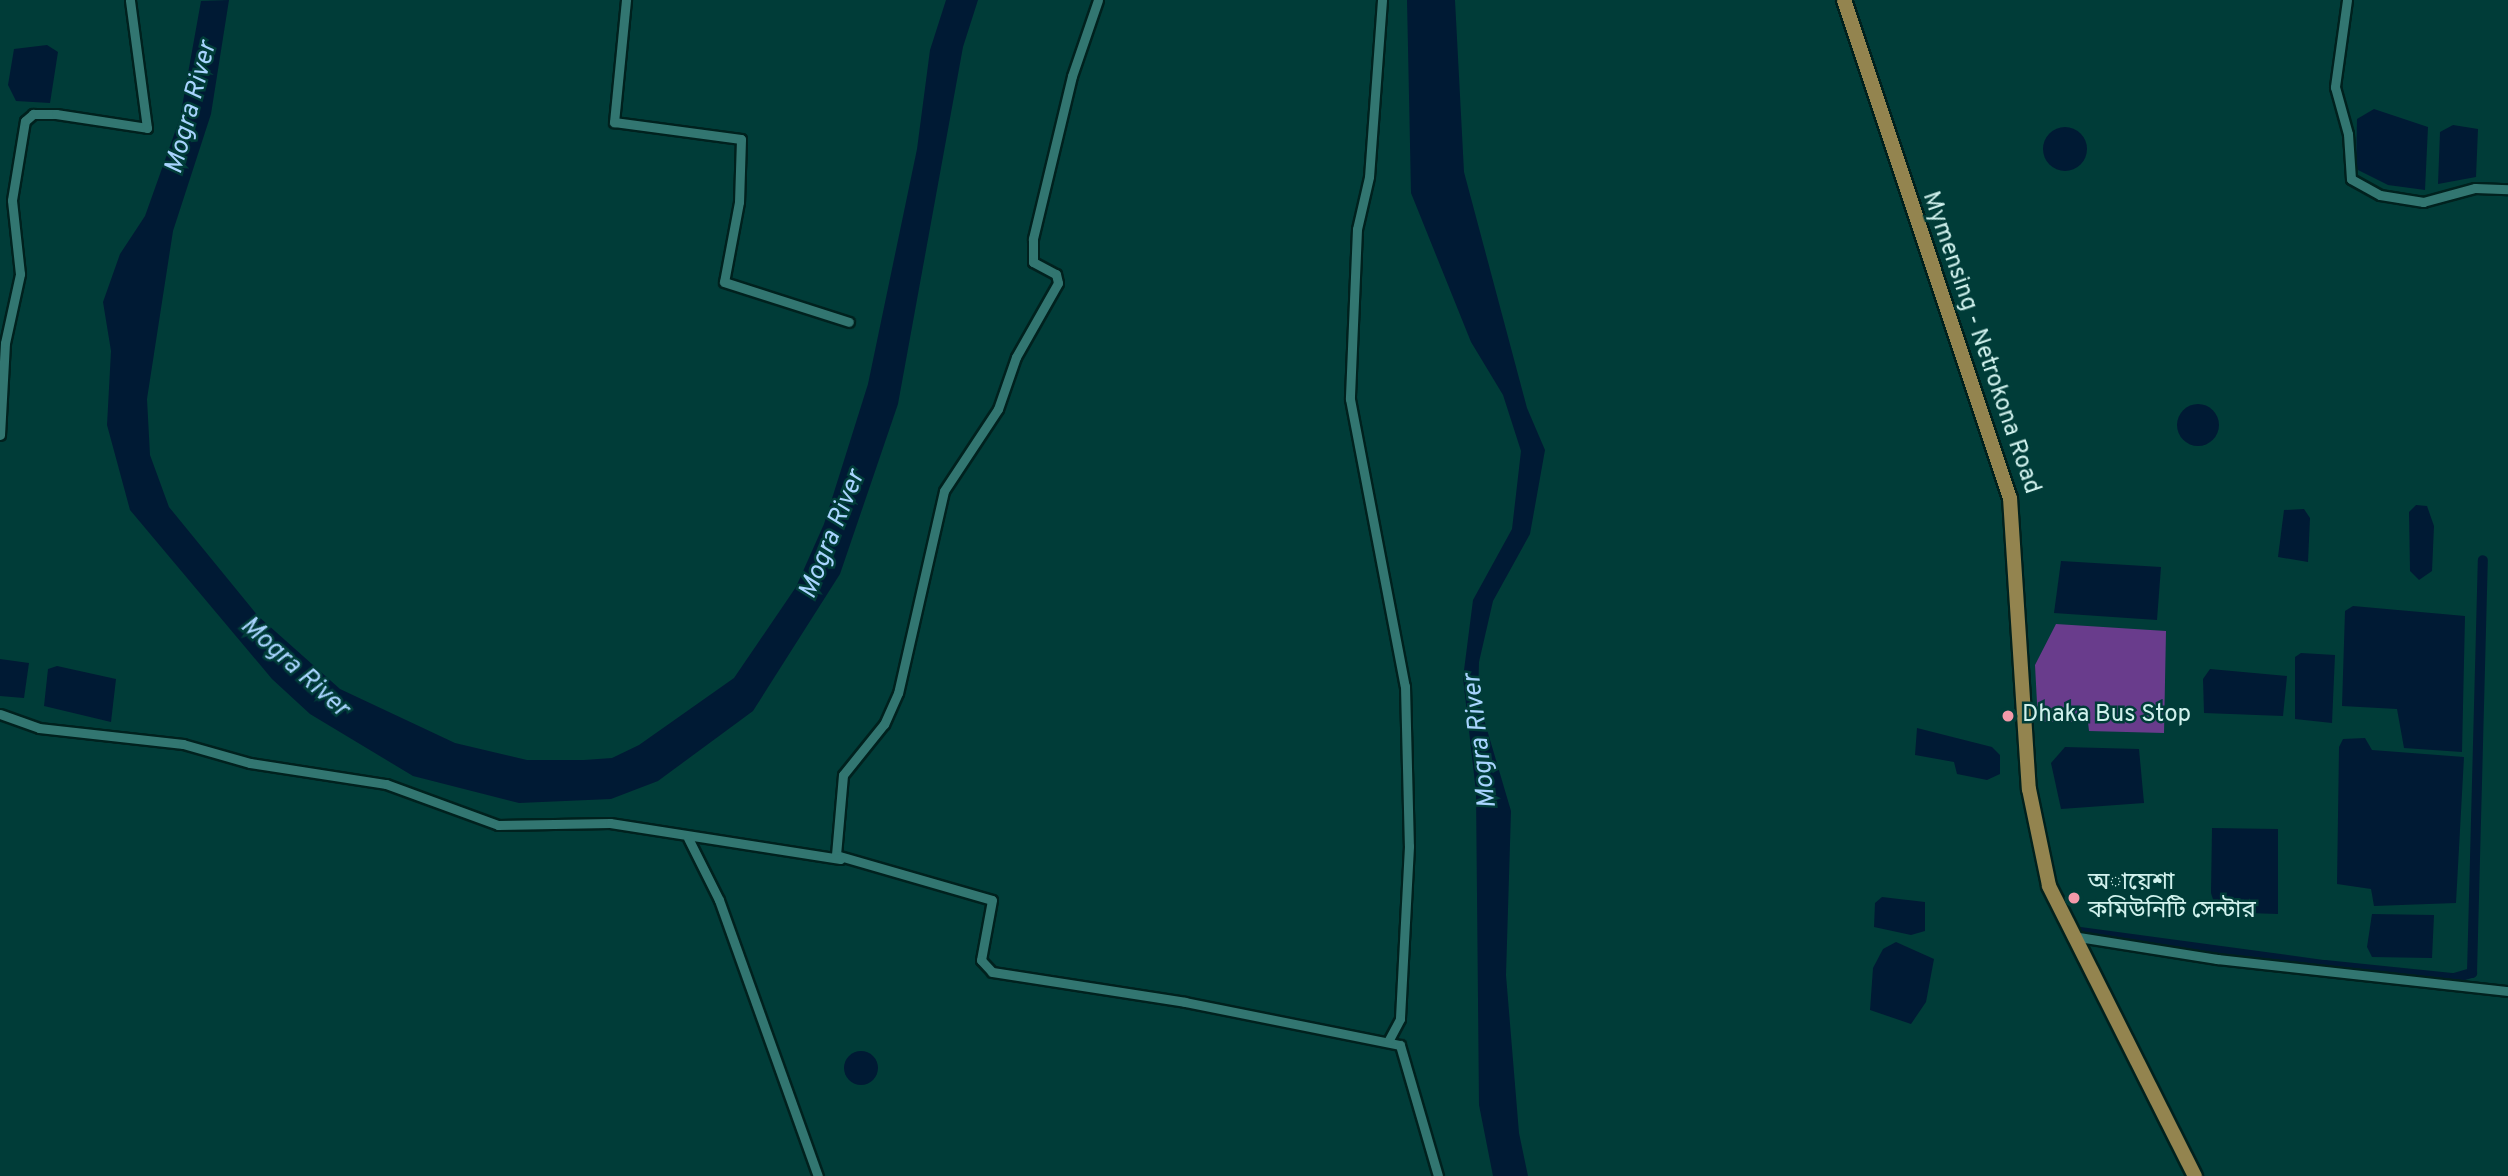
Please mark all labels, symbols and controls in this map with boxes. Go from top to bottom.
water label: Mogra River [159,38,225,178]
street label: Mymensing - Netrokona Road [1915,188,2045,498]
water label: Mogra River [793,466,873,604]
water label: Mogra River [233,611,355,725]
water label: Mogra River [1457,672,1505,810]
place label: Dhaka Bus Stop [2022,702,2191,730]
marker: Dhaka Bus Stop [2000,708,2016,724]
place label: অায়েশা কমিউনিটি সেন্টার [2088,870,2256,926]
marker: অায়েশা কমিউনিটি সেন্টার [2066,890,2082,906]

